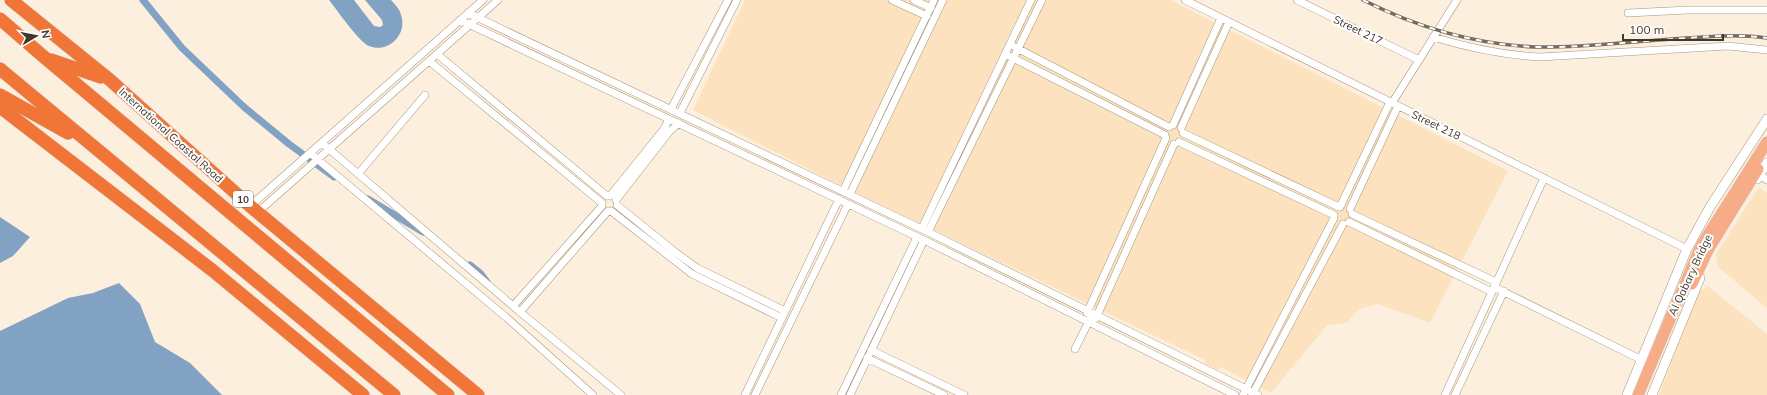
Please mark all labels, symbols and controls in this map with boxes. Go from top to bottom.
street label: Street 217 [1331,12,1385,48]
north arrow [16,16,56,56]
scale bar [1623,16,1723,42]
text: 100 m [1629,22,1664,37]
text: N [38,29,53,40]
street label: International Coastal Road [116,84,226,186]
street label: Street 218 [1409,107,1463,143]
road number: 10 [233,191,253,207]
street label: Al Qabary Bridge [1665,232,1715,318]

